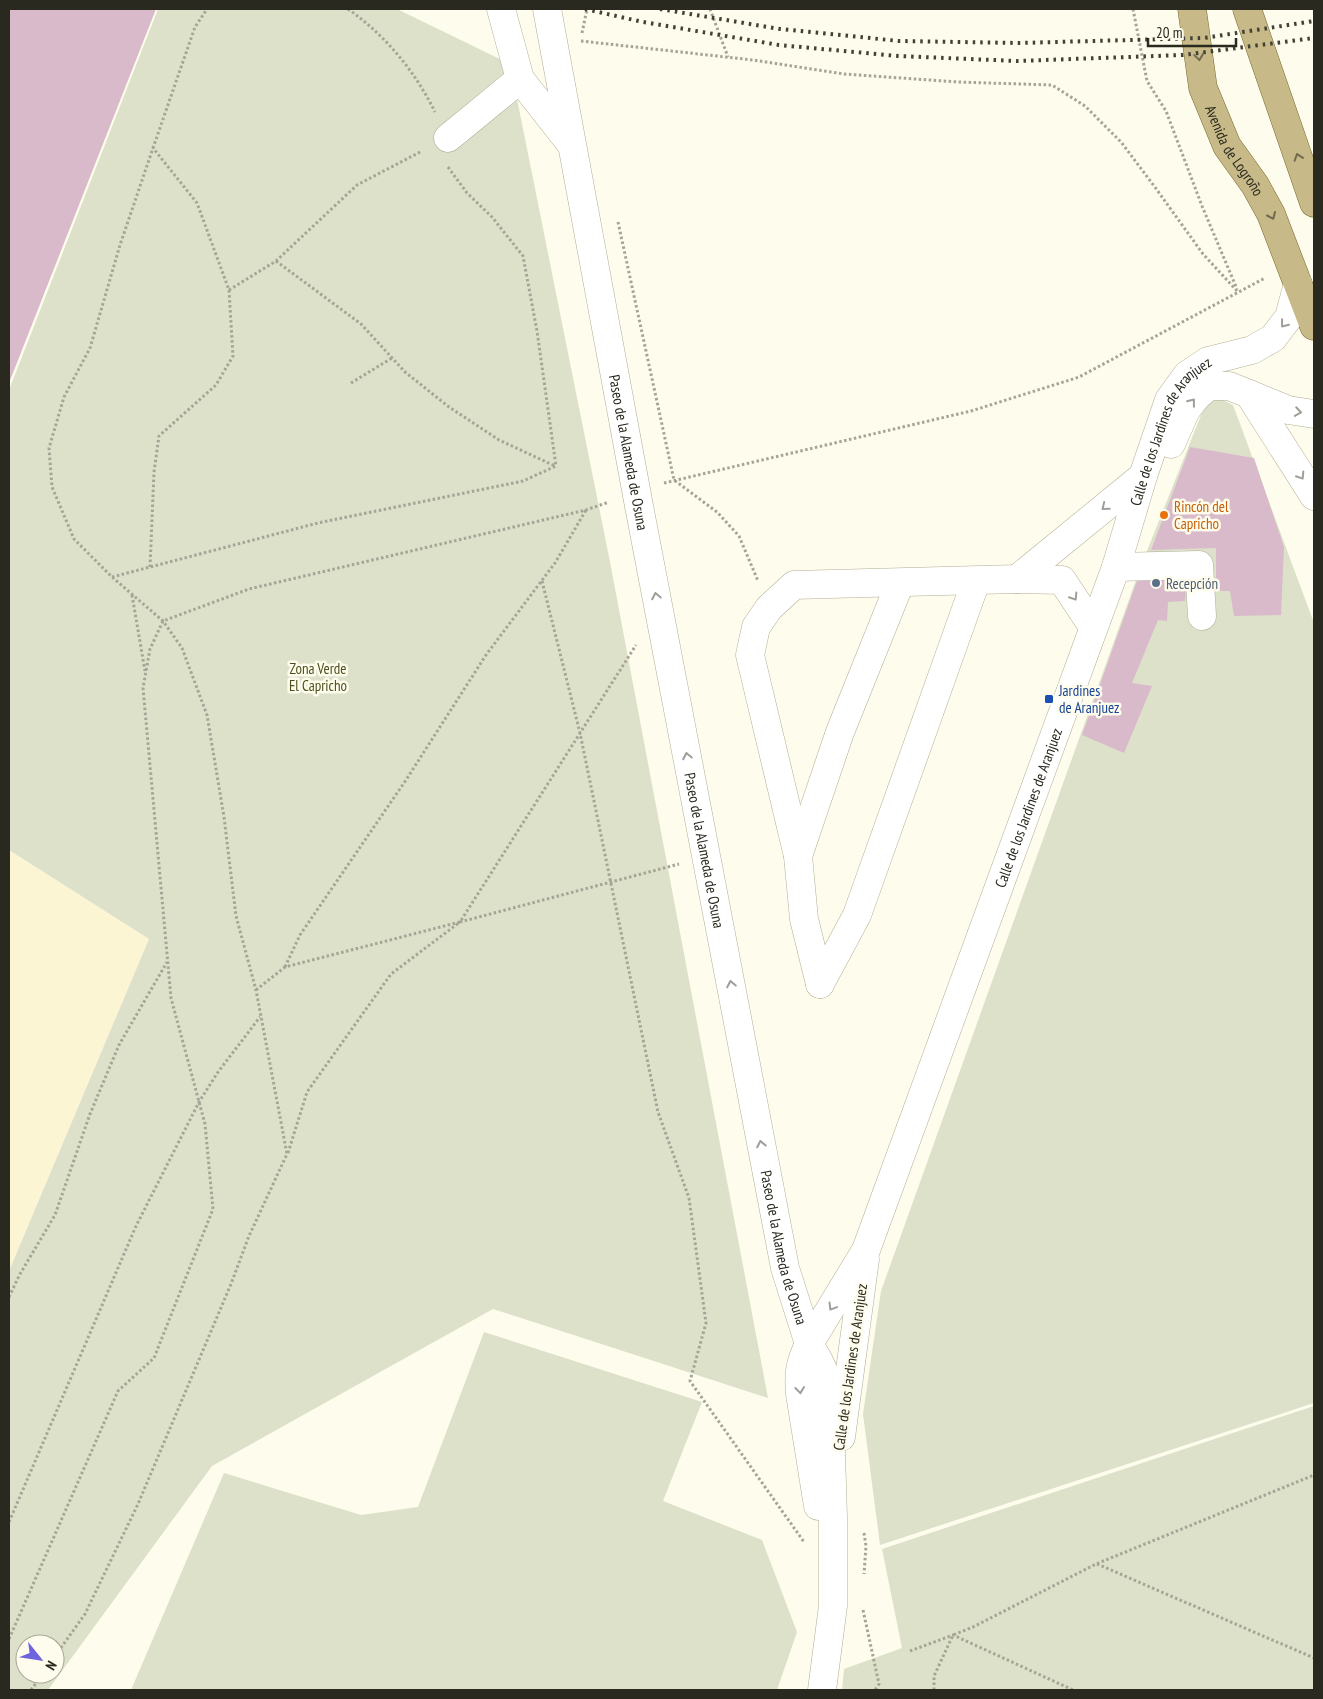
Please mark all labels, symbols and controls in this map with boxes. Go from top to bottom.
scale bar [1148,15,1236,47]
text: 20 m [1156,23,1182,42]
one-way arrow [1193,53,1204,61]
street label: Avenida de Logroño [1202,102,1268,199]
one-way arrow [1294,153,1304,162]
one-way arrow [1265,211,1276,220]
one-way arrow [1282,318,1290,327]
street label: Calle de los Jardines de Aranjuez [1125,352,1215,508]
street label: Paseo de la Alameda de Osuna [605,373,653,532]
one-way arrow [1186,399,1194,408]
one-way arrow [1293,406,1302,416]
one-way arrow [1295,470,1305,479]
place label: Rincón del Capricho [1174,497,1229,533]
one-way arrow [1102,501,1111,509]
marker: Rincón del Capricho [1158,509,1170,521]
place label: Recepción [1166,574,1218,593]
marker: Recepción [1150,577,1162,589]
one-way arrow [651,592,662,601]
one-way arrow [1067,592,1077,601]
park label: Zona Verde El Capricho [289,659,347,695]
place label: Jardines de Aranjuez [1058,681,1119,717]
marker: Jardines de Aranjuez [1043,693,1055,705]
street label: Calle de los Jardines de Aranjuez [990,725,1066,890]
one-way arrow [682,751,692,760]
street label: Paseo de la Alameda de Osuna [681,771,729,930]
one-way arrow [726,980,736,988]
one-way arrow [757,1139,767,1148]
street label: Paseo de la Alameda de Osuna [757,1169,812,1327]
street label: Calle de los Jardines de Aranjuez [829,1282,871,1452]
one-way arrow [828,1302,838,1311]
one-way arrow [794,1387,805,1395]
north arrow [15,1634,65,1684]
text: N [42,1658,61,1673]

